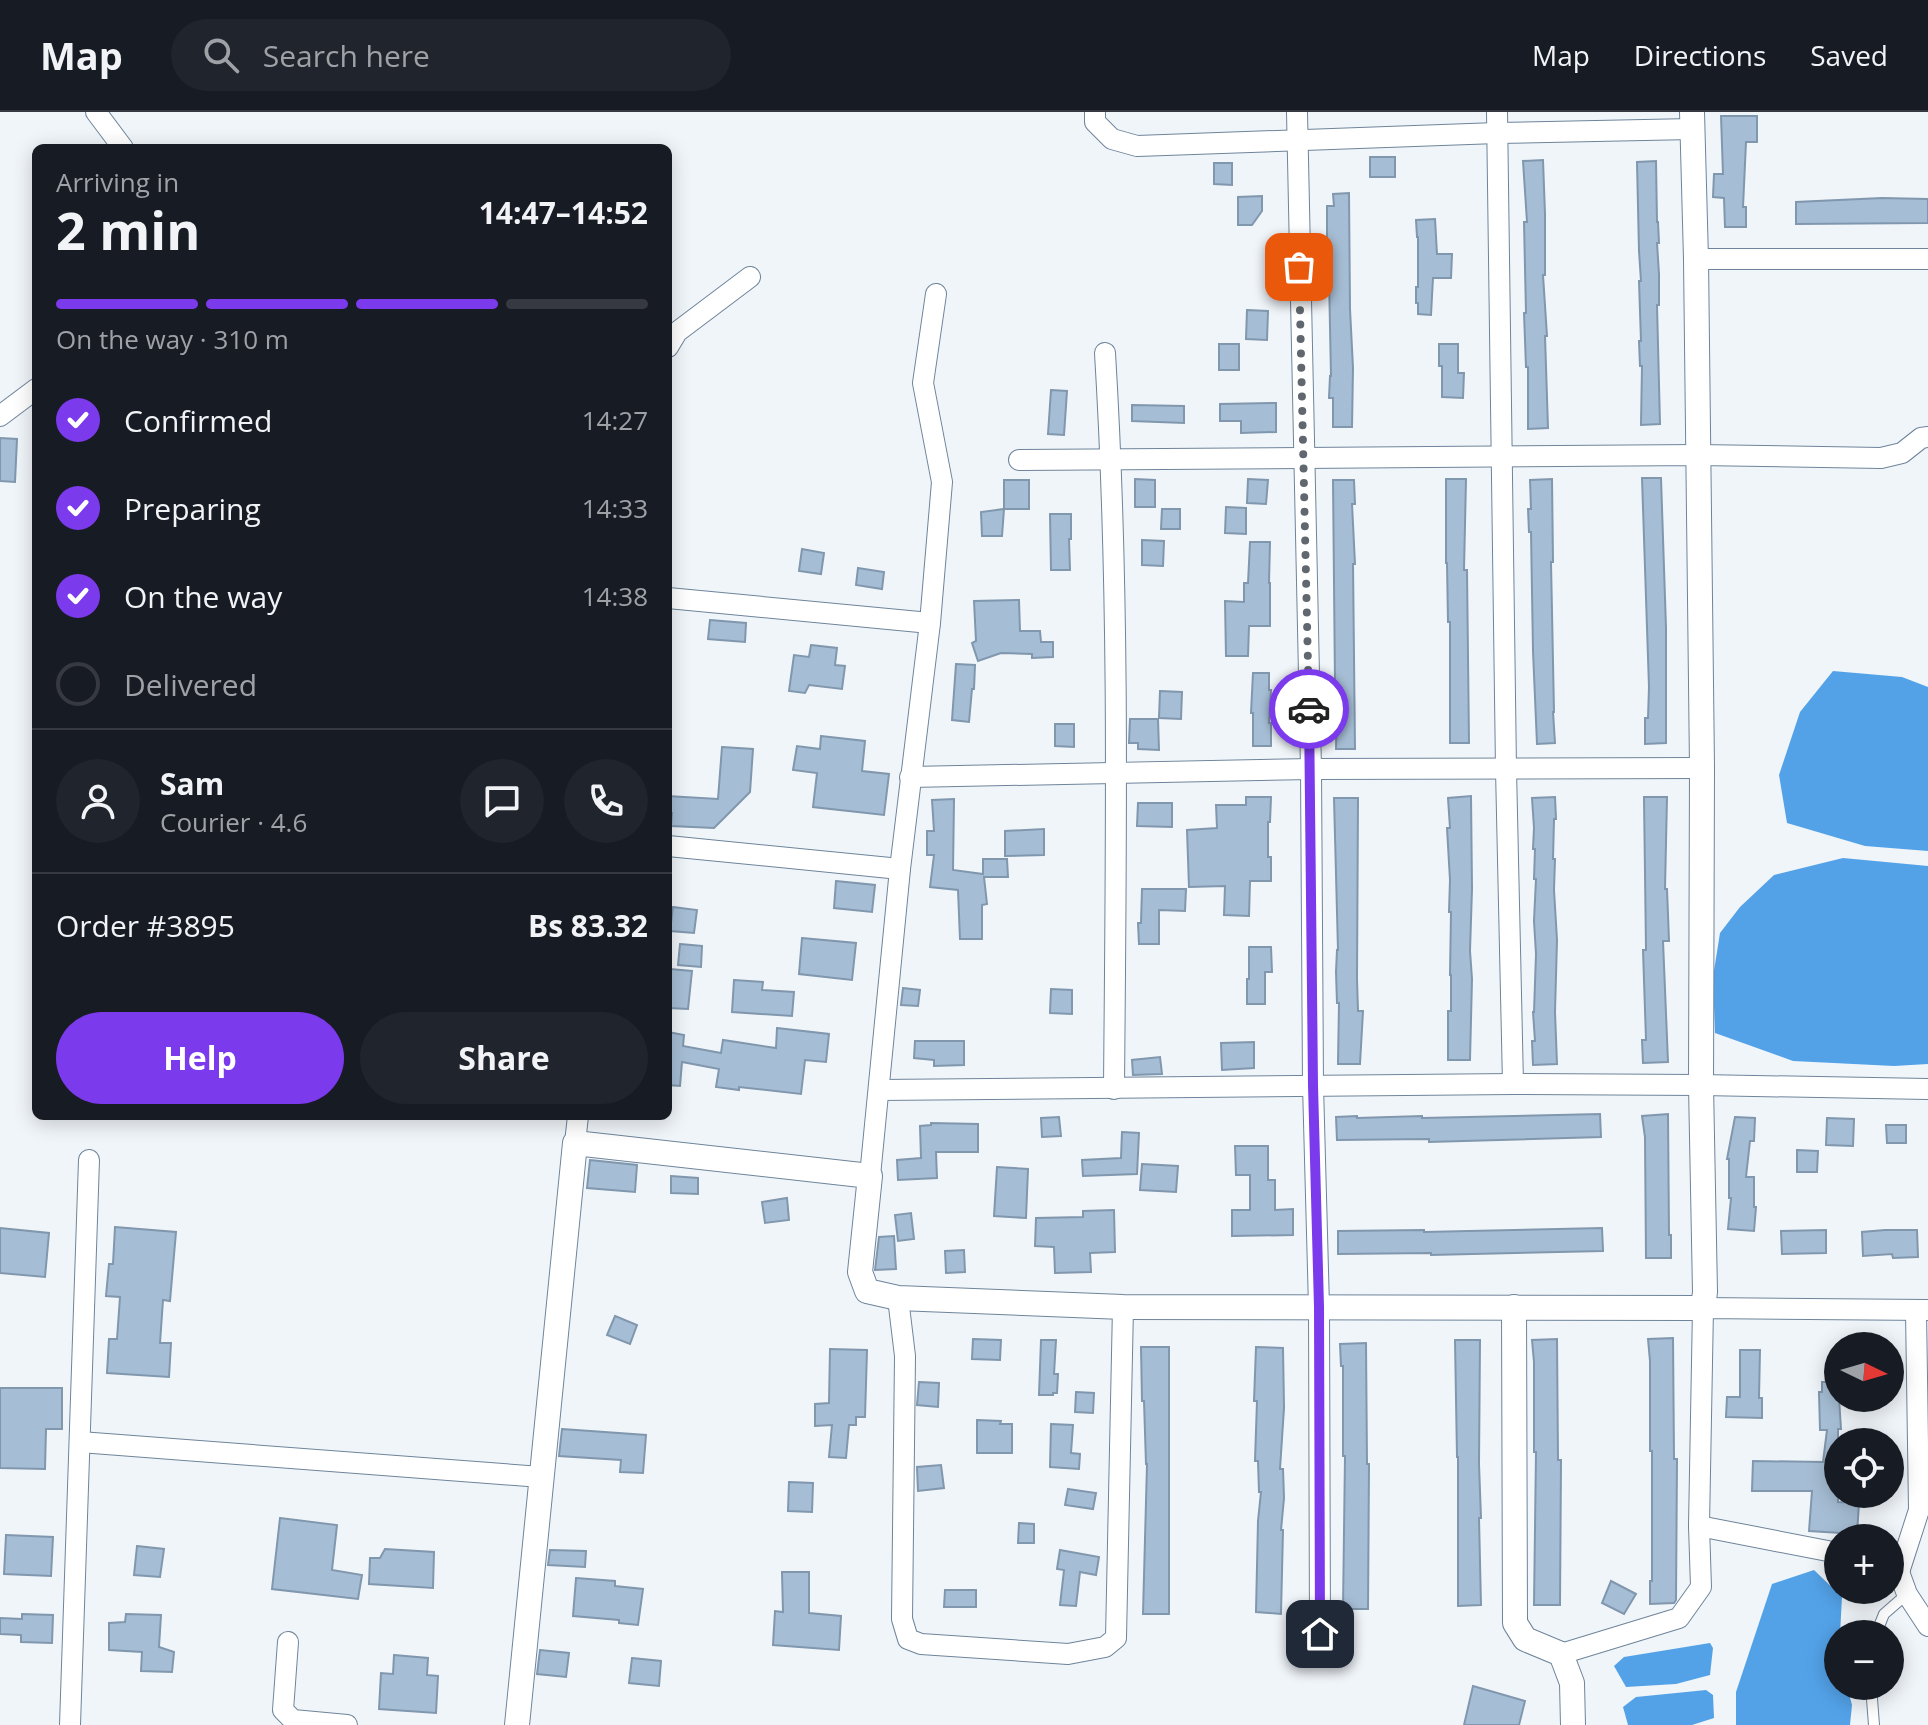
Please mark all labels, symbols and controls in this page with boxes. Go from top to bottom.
search box [171,19,731,91]
text: Map [40,29,123,81]
icon: search [199,33,243,77]
text: Search here [263,35,430,76]
text: Map [1532,36,1590,74]
text: Directions [1634,36,1766,74]
text: Saved [1810,36,1888,74]
text: Arriving in [56,164,179,200]
text: 14:47–14:52 [479,192,648,233]
text: 2 min [56,194,200,265]
pin [1265,233,1333,301]
icon: bag [1277,245,1321,289]
text: On the way · 310 m [56,321,289,357]
icon: check [56,398,100,442]
text: Confirmed [124,400,272,441]
text: 14:27 [582,402,648,438]
icon: check [56,486,100,530]
text: Preparing [124,488,261,529]
text: 14:33 [582,490,648,526]
icon: check [56,574,100,618]
text: On the way [124,576,282,617]
text: 14:38 [582,578,648,614]
text: Delivered [124,664,257,705]
courier [1269,669,1349,749]
icon: car [1287,687,1331,731]
button: person [56,759,140,843]
button: chat [460,759,544,843]
button: phone [564,759,648,843]
text: Sam [160,763,224,804]
text: Courier · 4.6 [160,804,307,840]
text: Order #3895 [56,905,235,946]
text: Bs 83.32 [528,905,648,946]
button: Help [56,1012,344,1104]
button: Share [360,1012,648,1104]
north arrow [1824,1332,1904,1412]
map controls [1824,1332,1904,1700]
button: locate [1824,1428,1904,1508]
button: + [1824,1524,1904,1604]
pin [1286,1600,1354,1668]
icon: home [1298,1612,1342,1656]
button: − [1824,1620,1904,1700]

